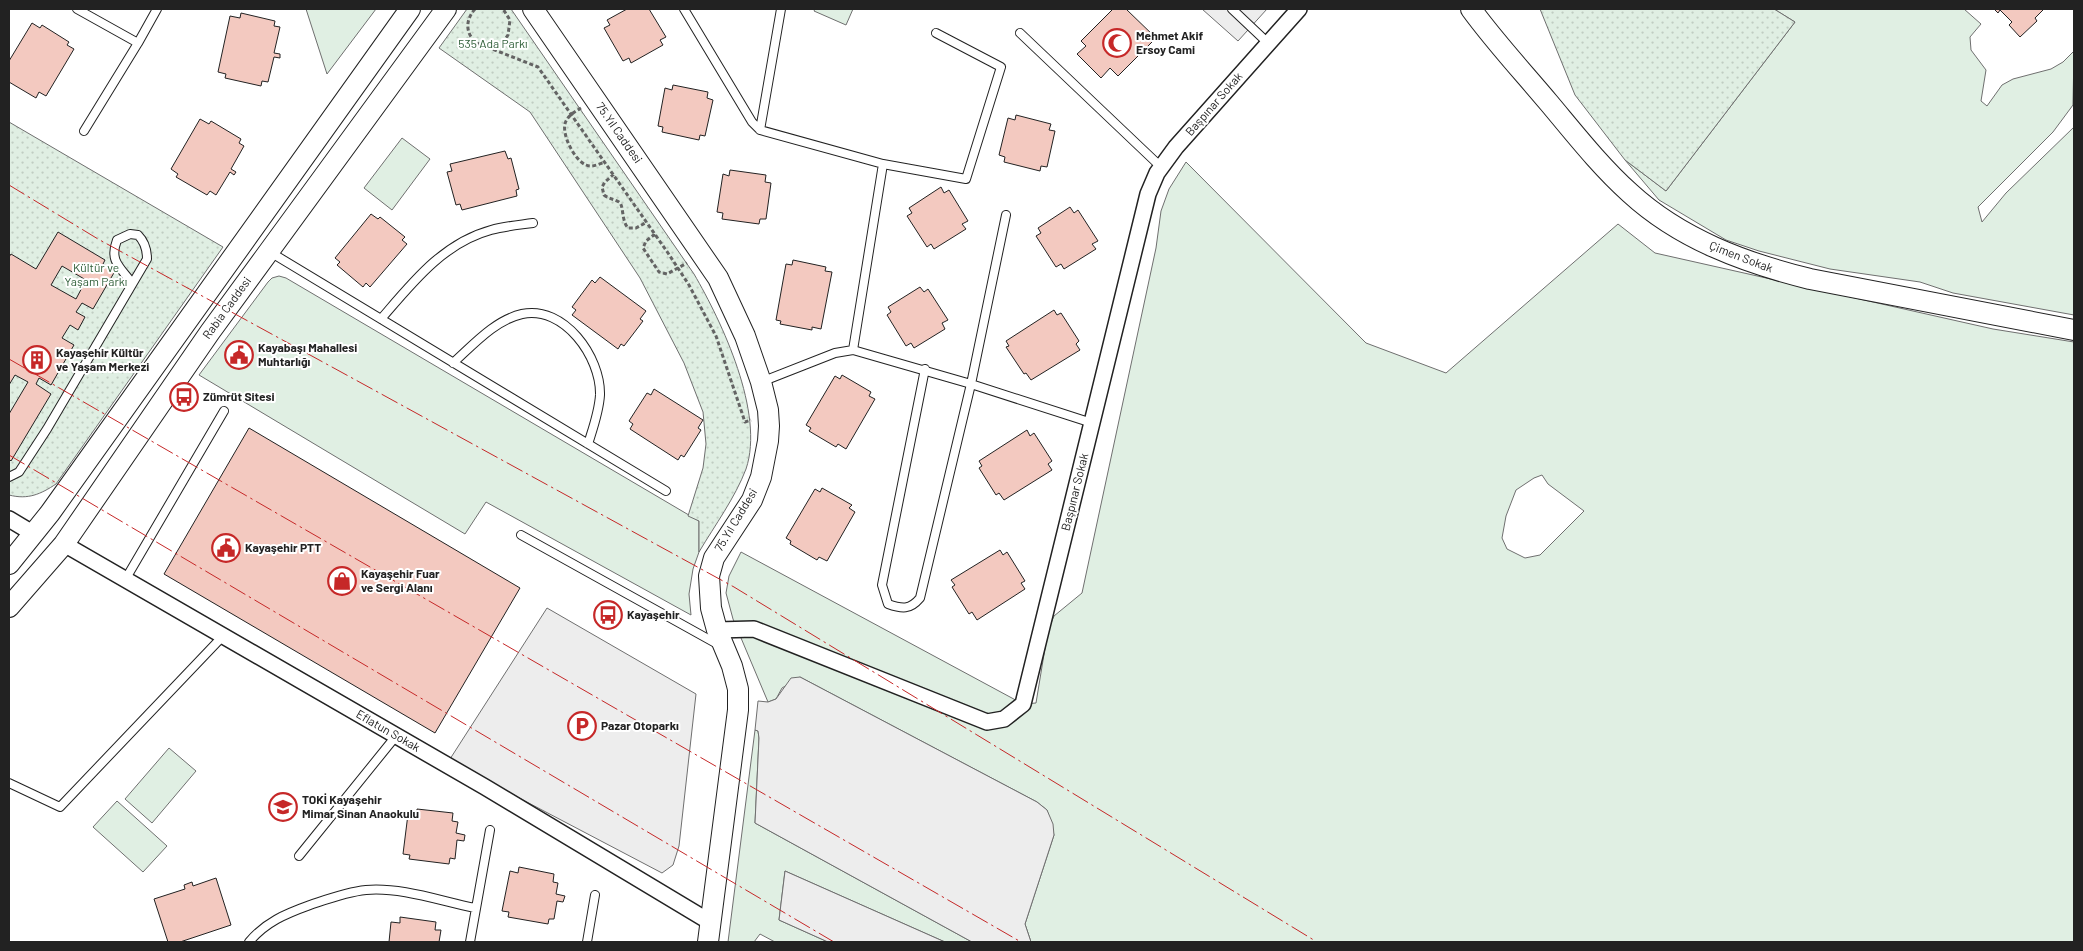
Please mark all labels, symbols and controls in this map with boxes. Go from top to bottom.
mosque icon: Mehmet Akif Ersoy Cami [1102,28,1132,58]
place label: Mehmet Akif Ersoy Cami [1136,28,1204,56]
park label: 535 Ada Parkı [458,36,528,50]
street label: Başpınar Sokak [1182,69,1245,138]
street label: 75.Yıl Caddesi [594,99,646,165]
street label: Çimen Sokak [1708,238,1775,275]
park label: Kültür ve Yaşam Parkı [65,260,127,288]
street label: Rabia Caddesi [199,274,253,341]
public building icon: Kayabaşı Mahallesi Muhtarlığı [224,340,254,370]
place label: Kayabaşı Mahallesi Muhtarlığı [258,340,357,368]
building icon: Kayaşehir Kültür ve Yaşam Merkezi [22,345,52,375]
place label: Kayaşehir Kültür ve Yaşam Merkezi [56,345,149,373]
bus stop icon: Zümrüt Sitesi [169,382,199,412]
place label: Zümrüt Sitesi [203,389,275,403]
street label: Başpınar Sokak [1058,451,1090,532]
street label: 75.Yıl Caddesi [711,485,759,553]
public building icon: Kayaşehir PTT [211,533,241,563]
place label: Kayaşehir PTT [245,540,321,554]
shop icon: Kayaşehir Fuar ve Sergi Alanı [327,566,357,596]
place label: Kayaşehir Fuar ve Sergi Alanı [361,566,440,594]
bus stop icon: Kayaşehir [593,600,623,630]
place label: Kayaşehir [627,607,680,621]
street label: Eflatun Sokak [354,706,423,754]
parking icon: Pazar Otoparkı [567,711,597,741]
place label: Pazar Otoparkı [601,718,679,732]
school or university icon: TOKİ Kayaşehir Mimar Sinan Anaokulu [268,792,298,822]
place label: TOKİ Kayaşehir Mimar Sinan Anaokulu [302,792,419,820]

